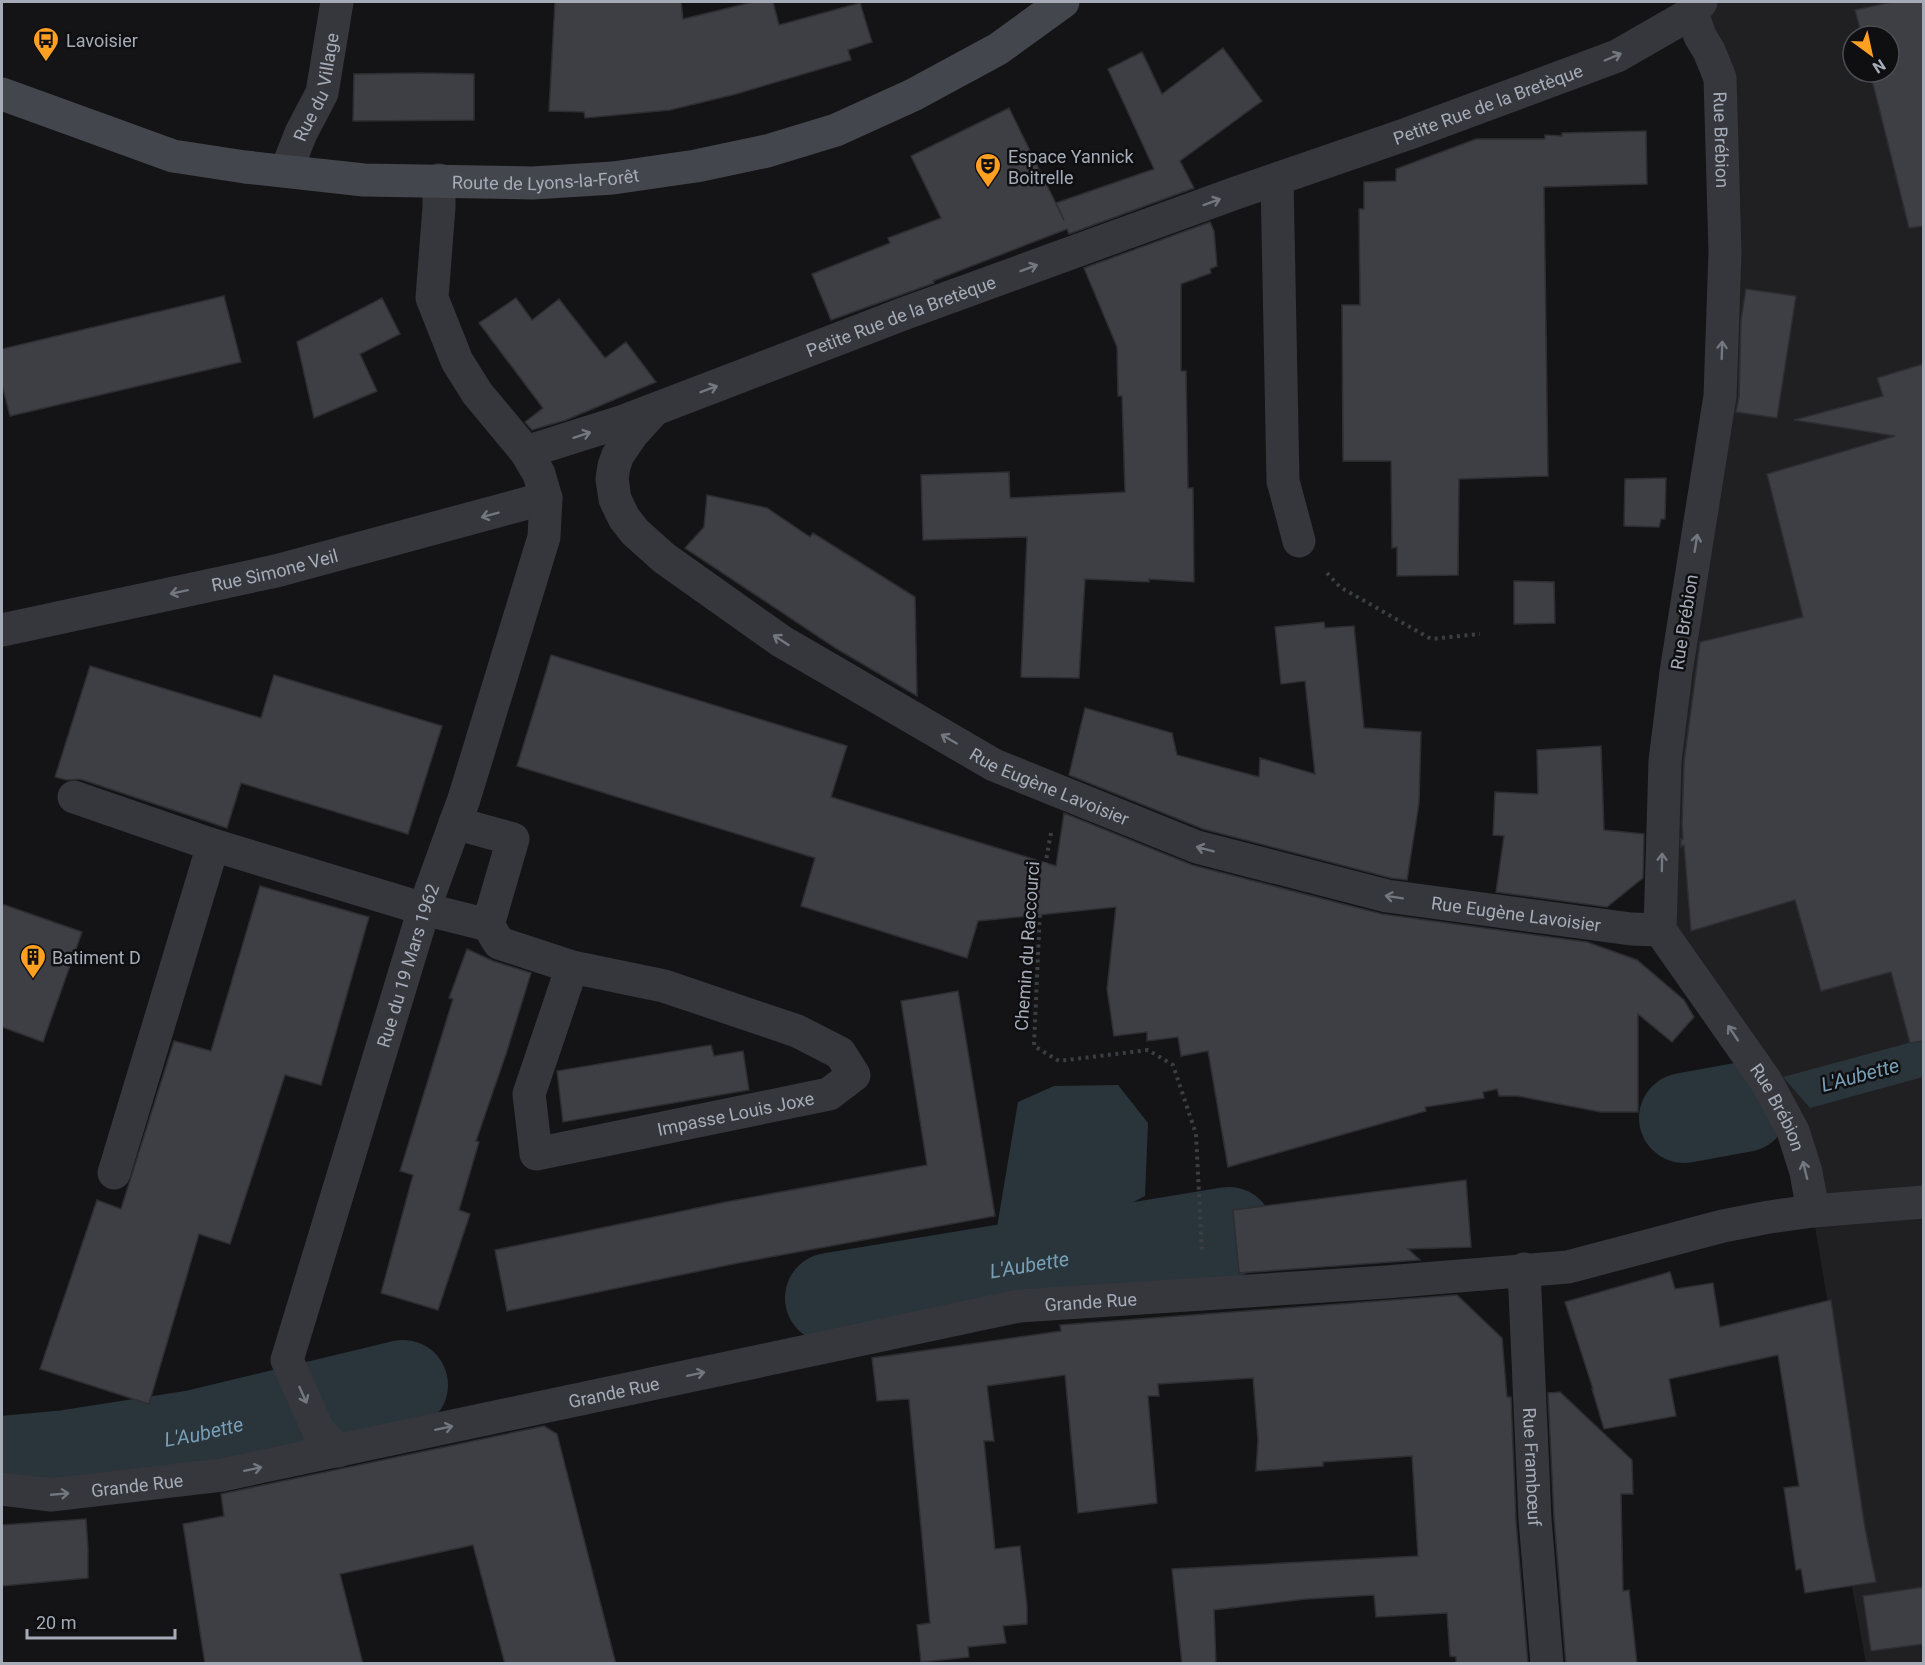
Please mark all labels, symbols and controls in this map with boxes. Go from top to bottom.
north arrow [1841,24,1901,84]
bus stop icon: Lavoisier [31,25,61,63]
place label: Lavoisier [66,30,138,51]
street label: Rue du Village [288,31,342,144]
one-way arrow [1603,51,1621,62]
text: N [1869,55,1889,77]
street label: Petite Rue de la Bretèque [1390,59,1586,149]
street label: Rue Brébion [1710,91,1734,188]
place label: Espace Yannick Boitrelle [1008,146,1134,188]
theatre icon: Espace Yannick Boitrelle [973,151,1003,189]
street label: Route de Lyons-la-Forêt [452,164,640,194]
one-way arrow [1202,196,1221,207]
one-way arrow [1019,262,1038,273]
street label: Petite Rue de la Bretèque [803,271,998,361]
one-way arrow [1716,340,1727,360]
one-way arrow [699,382,718,393]
one-way arrow [572,428,591,439]
one-way arrow [481,509,500,521]
one-way arrow [1691,534,1702,553]
street label: Rue Simone Veil [209,544,340,595]
street label: Rue Brébion [1666,573,1702,671]
one-way arrow [169,587,189,598]
one-way arrow [773,634,790,646]
one-way arrow [941,733,958,745]
street label: Rue Eugène Lavoisier [966,743,1132,829]
one-way arrow [1196,843,1215,854]
one-way arrow [1657,852,1668,872]
street label: Chemin du Raccourci [1011,861,1043,1031]
street label: Rue du 19 Mars 1962 [372,881,443,1050]
one-way arrow [1385,891,1404,902]
street label: Rue Eugène Lavoisier [1430,892,1602,935]
building icon: Batiment D [18,942,48,980]
place label: Batiment D [52,947,141,968]
one-way arrow [1727,1025,1739,1042]
water label: L'Aubette [1818,1053,1902,1097]
street label: Rue Brébion [1746,1059,1809,1154]
street label: Impasse Louis Joxe [655,1087,816,1139]
one-way arrow [1799,1161,1811,1180]
water label: L'Aubette [988,1247,1071,1283]
street label: Grande Rue [1044,1288,1137,1315]
one-way arrow [686,1368,705,1380]
street label: Grande Rue [566,1372,661,1412]
one-way arrow [297,1385,309,1403]
street label: Rue Frambœuf [1520,1407,1546,1528]
water label: L'Aubette [163,1412,246,1452]
one-way arrow [433,1422,453,1433]
one-way arrow [243,1463,262,1474]
street label: Grande Rue [90,1469,184,1501]
one-way arrow [49,1488,69,1499]
scale bar [27,1602,176,1640]
text: 20 m [36,1612,76,1633]

